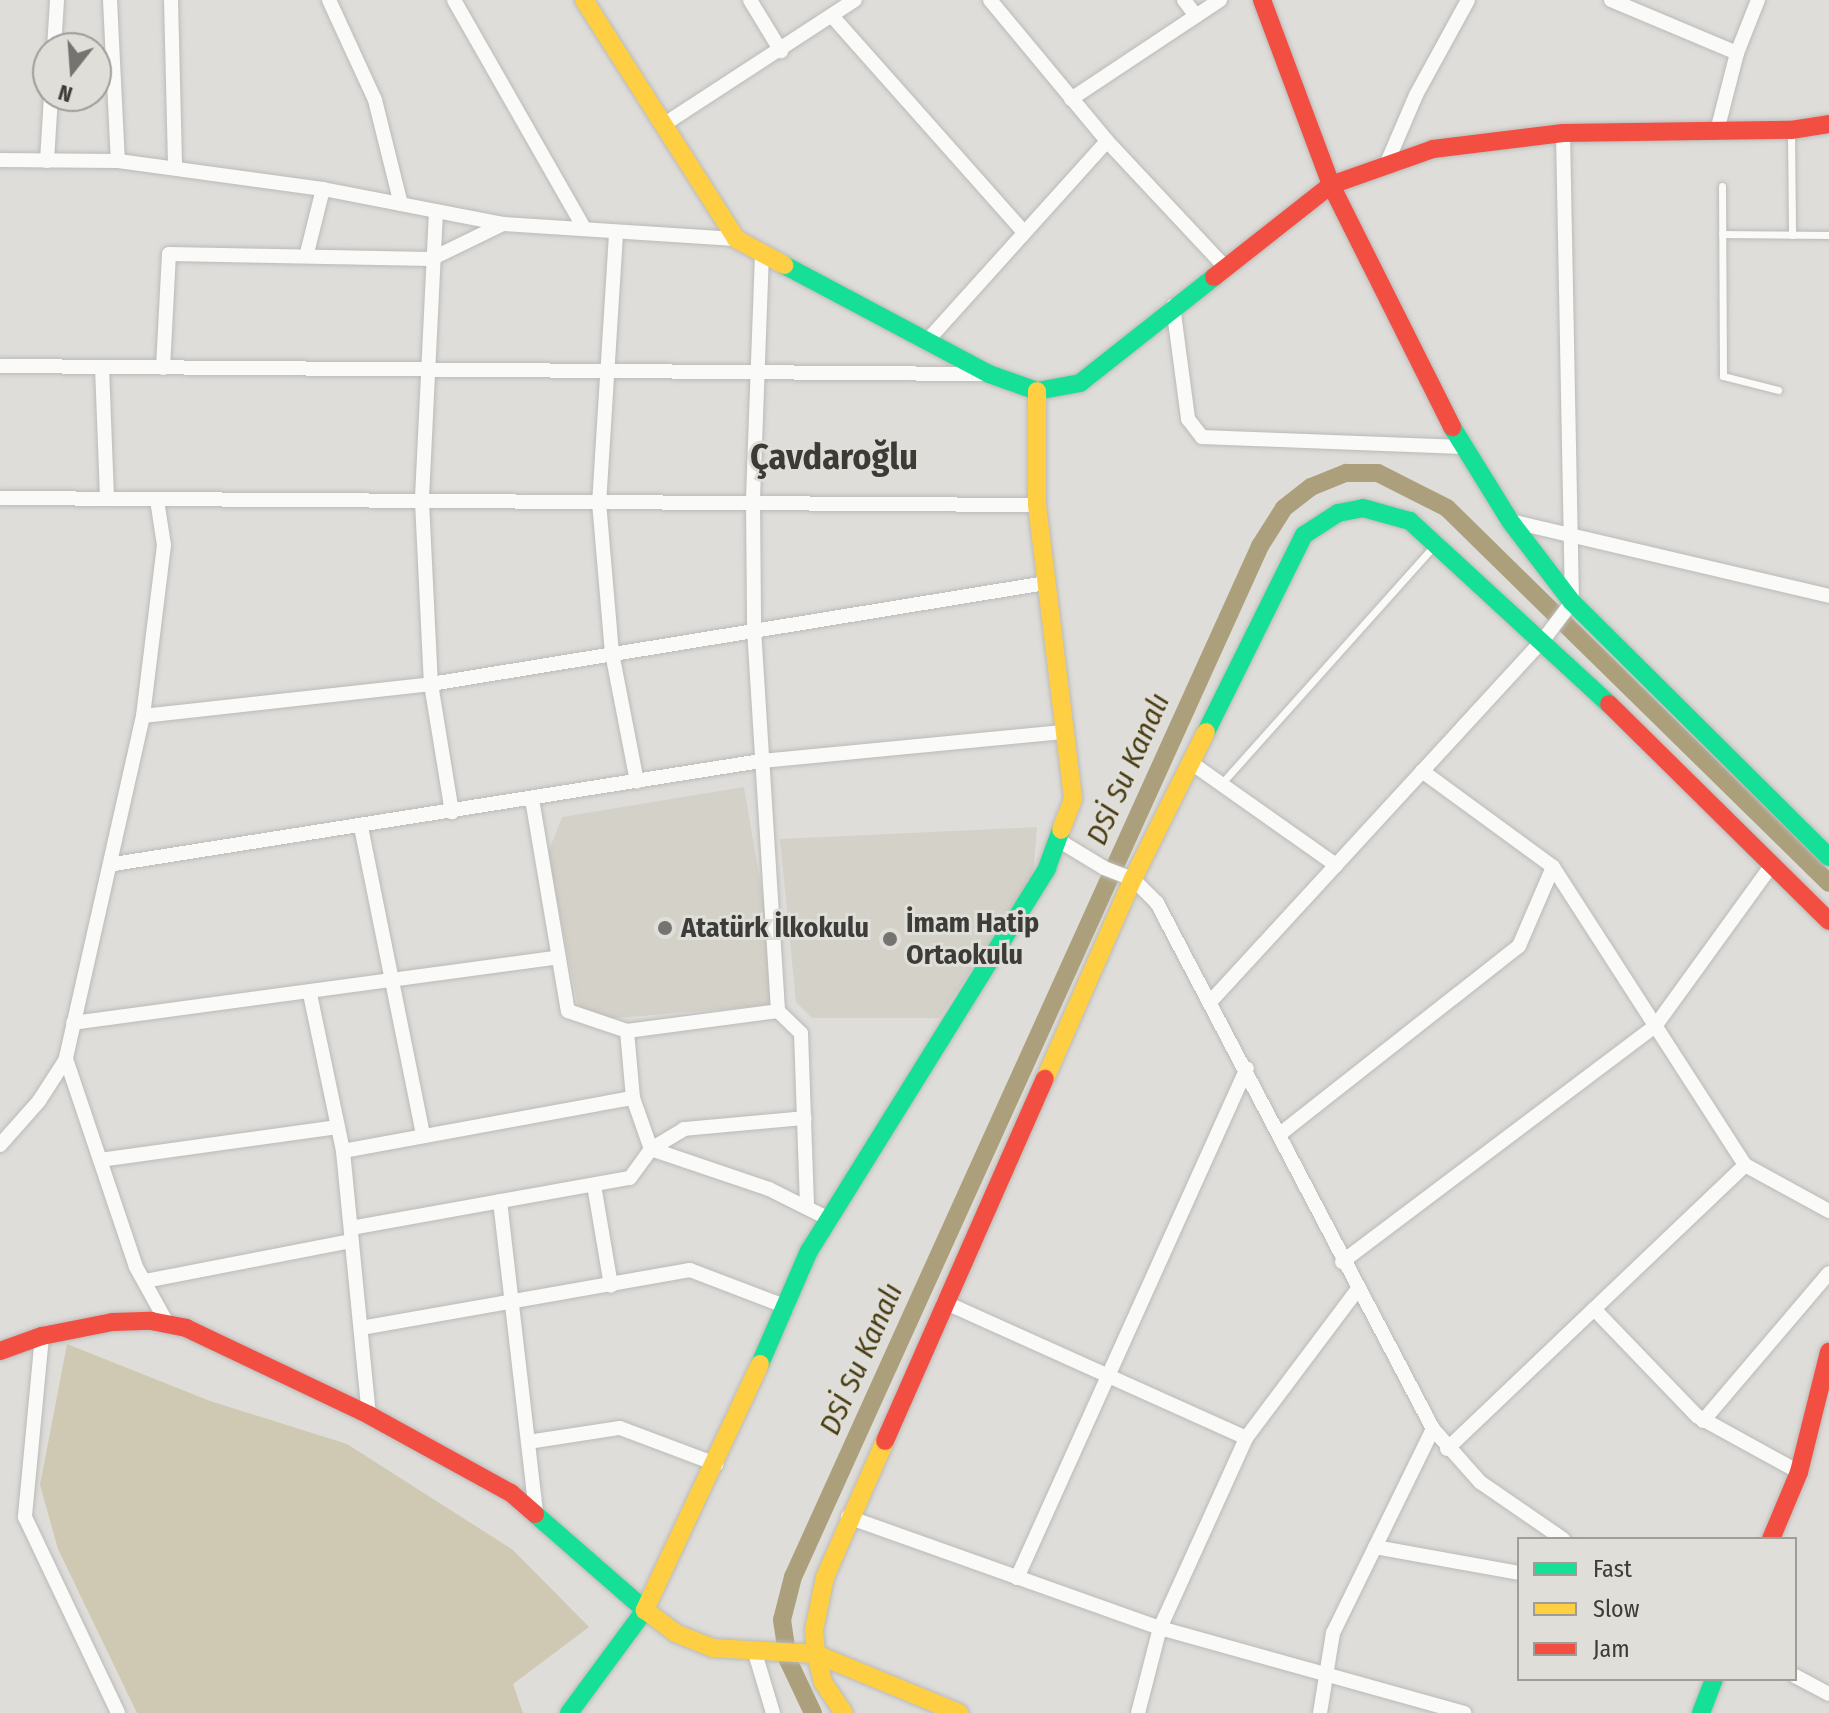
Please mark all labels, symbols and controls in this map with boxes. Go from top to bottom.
north arrow [32,32,112,112]
text: N [55,79,76,108]
district label: Çavdaroğlu [750,436,918,480]
water label: DSİ Su Kanalı [1079,688,1177,850]
place label: İmam Hatip Ortaokulu [906,906,1039,972]
place label: Atatürk İlkokulu [681,911,869,945]
marker: Atatürk İlkokulu [656,919,674,937]
marker: İmam Hatip Ortaokulu [881,930,899,948]
water label: DSİ Su Kanalı [812,1278,910,1440]
legend [1517,1537,1797,1681]
text: Fast [1593,1555,1632,1583]
text: Slow [1593,1595,1639,1623]
text: Jam [1593,1635,1630,1663]

